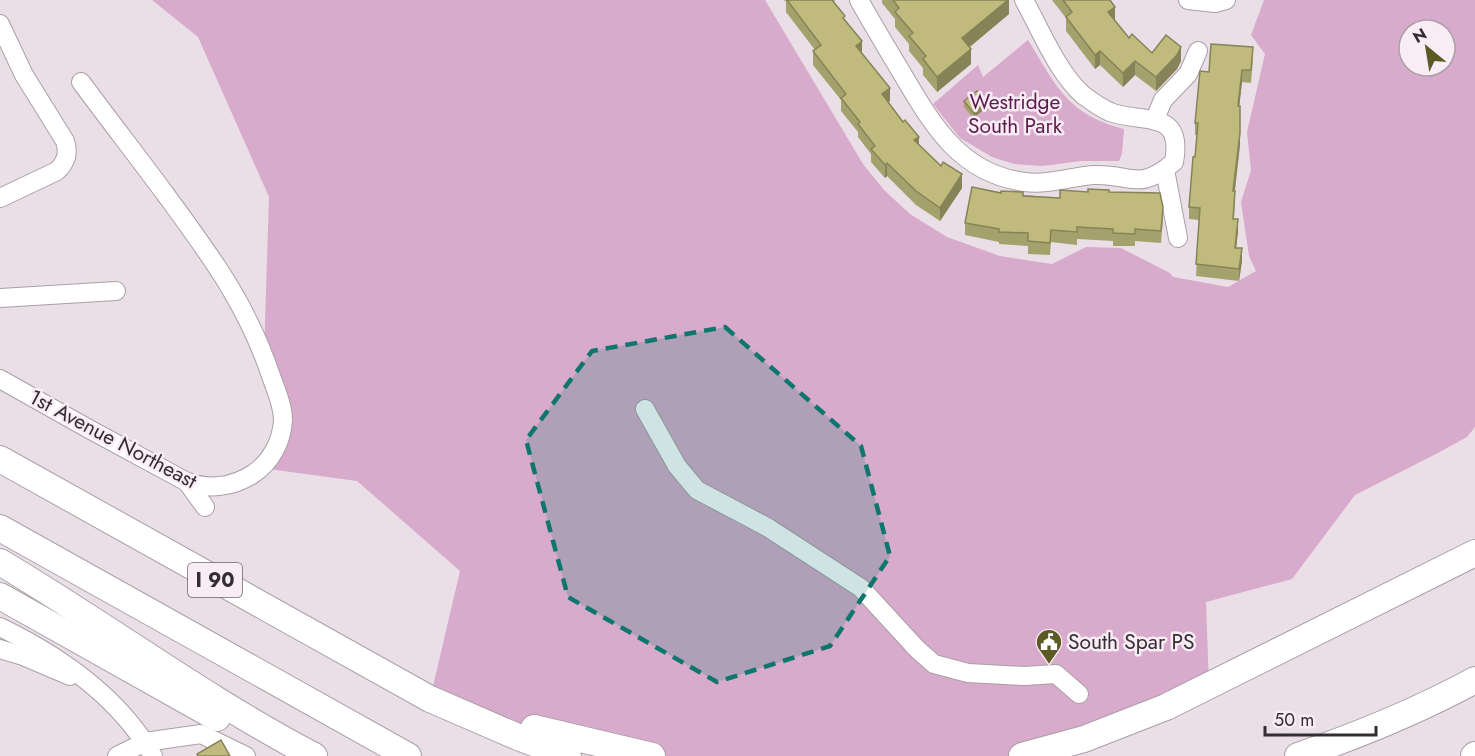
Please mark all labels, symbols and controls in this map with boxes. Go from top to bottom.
north arrow [1397,18,1457,78]
text: N [1408,22,1431,49]
park label: Westridge South Park [968,87,1063,141]
street label: 1st Avenue Northeast [24,382,202,496]
road number: I 90 [188,563,242,597]
public building icon: South Spar PS [1034,627,1064,665]
place label: South Spar PS [1068,627,1194,657]
scale bar [1265,699,1376,737]
text: 50 m [1274,707,1314,733]

